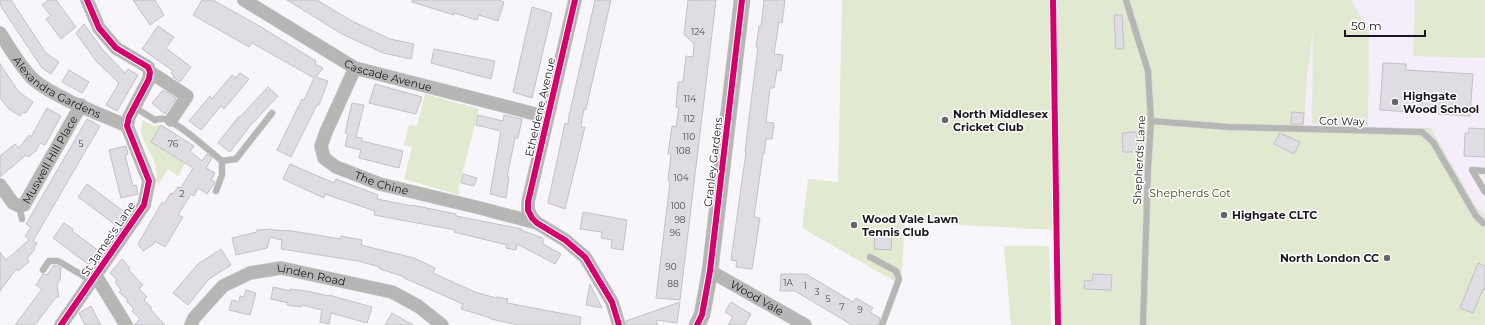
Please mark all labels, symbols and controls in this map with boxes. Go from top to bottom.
scale bar [1345,12,1425,38]
text: 50 m [1351,18,1382,33]
house number: 124 [691,26,705,37]
street label: Alexandra Gardens [10,53,104,121]
street label: Cascade Avenue [341,56,434,94]
street label: Etheldene Avenue [522,56,558,158]
place label: Highgate Wood School [1403,89,1479,116]
house number: 114 [684,93,696,104]
marker: Highgate Wood School [1390,97,1400,107]
place label: North Middlesex Cricket Club [953,107,1048,134]
street label: Muswell Hill Place [19,113,81,206]
house number: 112 [683,113,695,124]
street label: Cot Way [1319,114,1365,128]
marker: North Middlesex Cricket Club [940,115,950,125]
street label: Shepherds Lane [1130,115,1148,205]
street label: Cranley Gardens [701,116,726,208]
house number: 110 [683,131,695,142]
house number: 5 [78,138,84,149]
house number: 76 [168,138,179,149]
house number: 108 [676,145,691,156]
street label: The Chine [353,168,410,198]
house number: 104 [673,172,689,183]
park label: Shepherds Cot [1149,186,1231,200]
house number: 2 [179,188,185,199]
street label: St James's Lane [78,199,138,279]
house number: 100 [670,200,686,211]
place label: Highgate CLTC [1232,208,1317,222]
marker: Highgate CLTC [1219,210,1229,220]
place label: Wood Vale Lawn Tennis Club [862,212,958,239]
house number: 98 [674,214,686,225]
marker: Wood Vale Lawn Tennis Club [849,220,859,230]
house number: 96 [670,227,681,238]
place label: North London CC [1280,251,1379,265]
marker: North London CC [1382,253,1392,263]
street label: Linden Road [276,261,347,289]
house number: 90 [665,261,677,272]
street label: Wood Vale [728,277,786,319]
house number: 1A [783,277,793,288]
house number: 88 [667,278,679,289]
house number: 1 [803,280,807,291]
house number: 3 [814,286,820,297]
house number: 5 [825,293,831,304]
house number: 7 [839,301,845,312]
house number: 9 [857,304,863,315]

